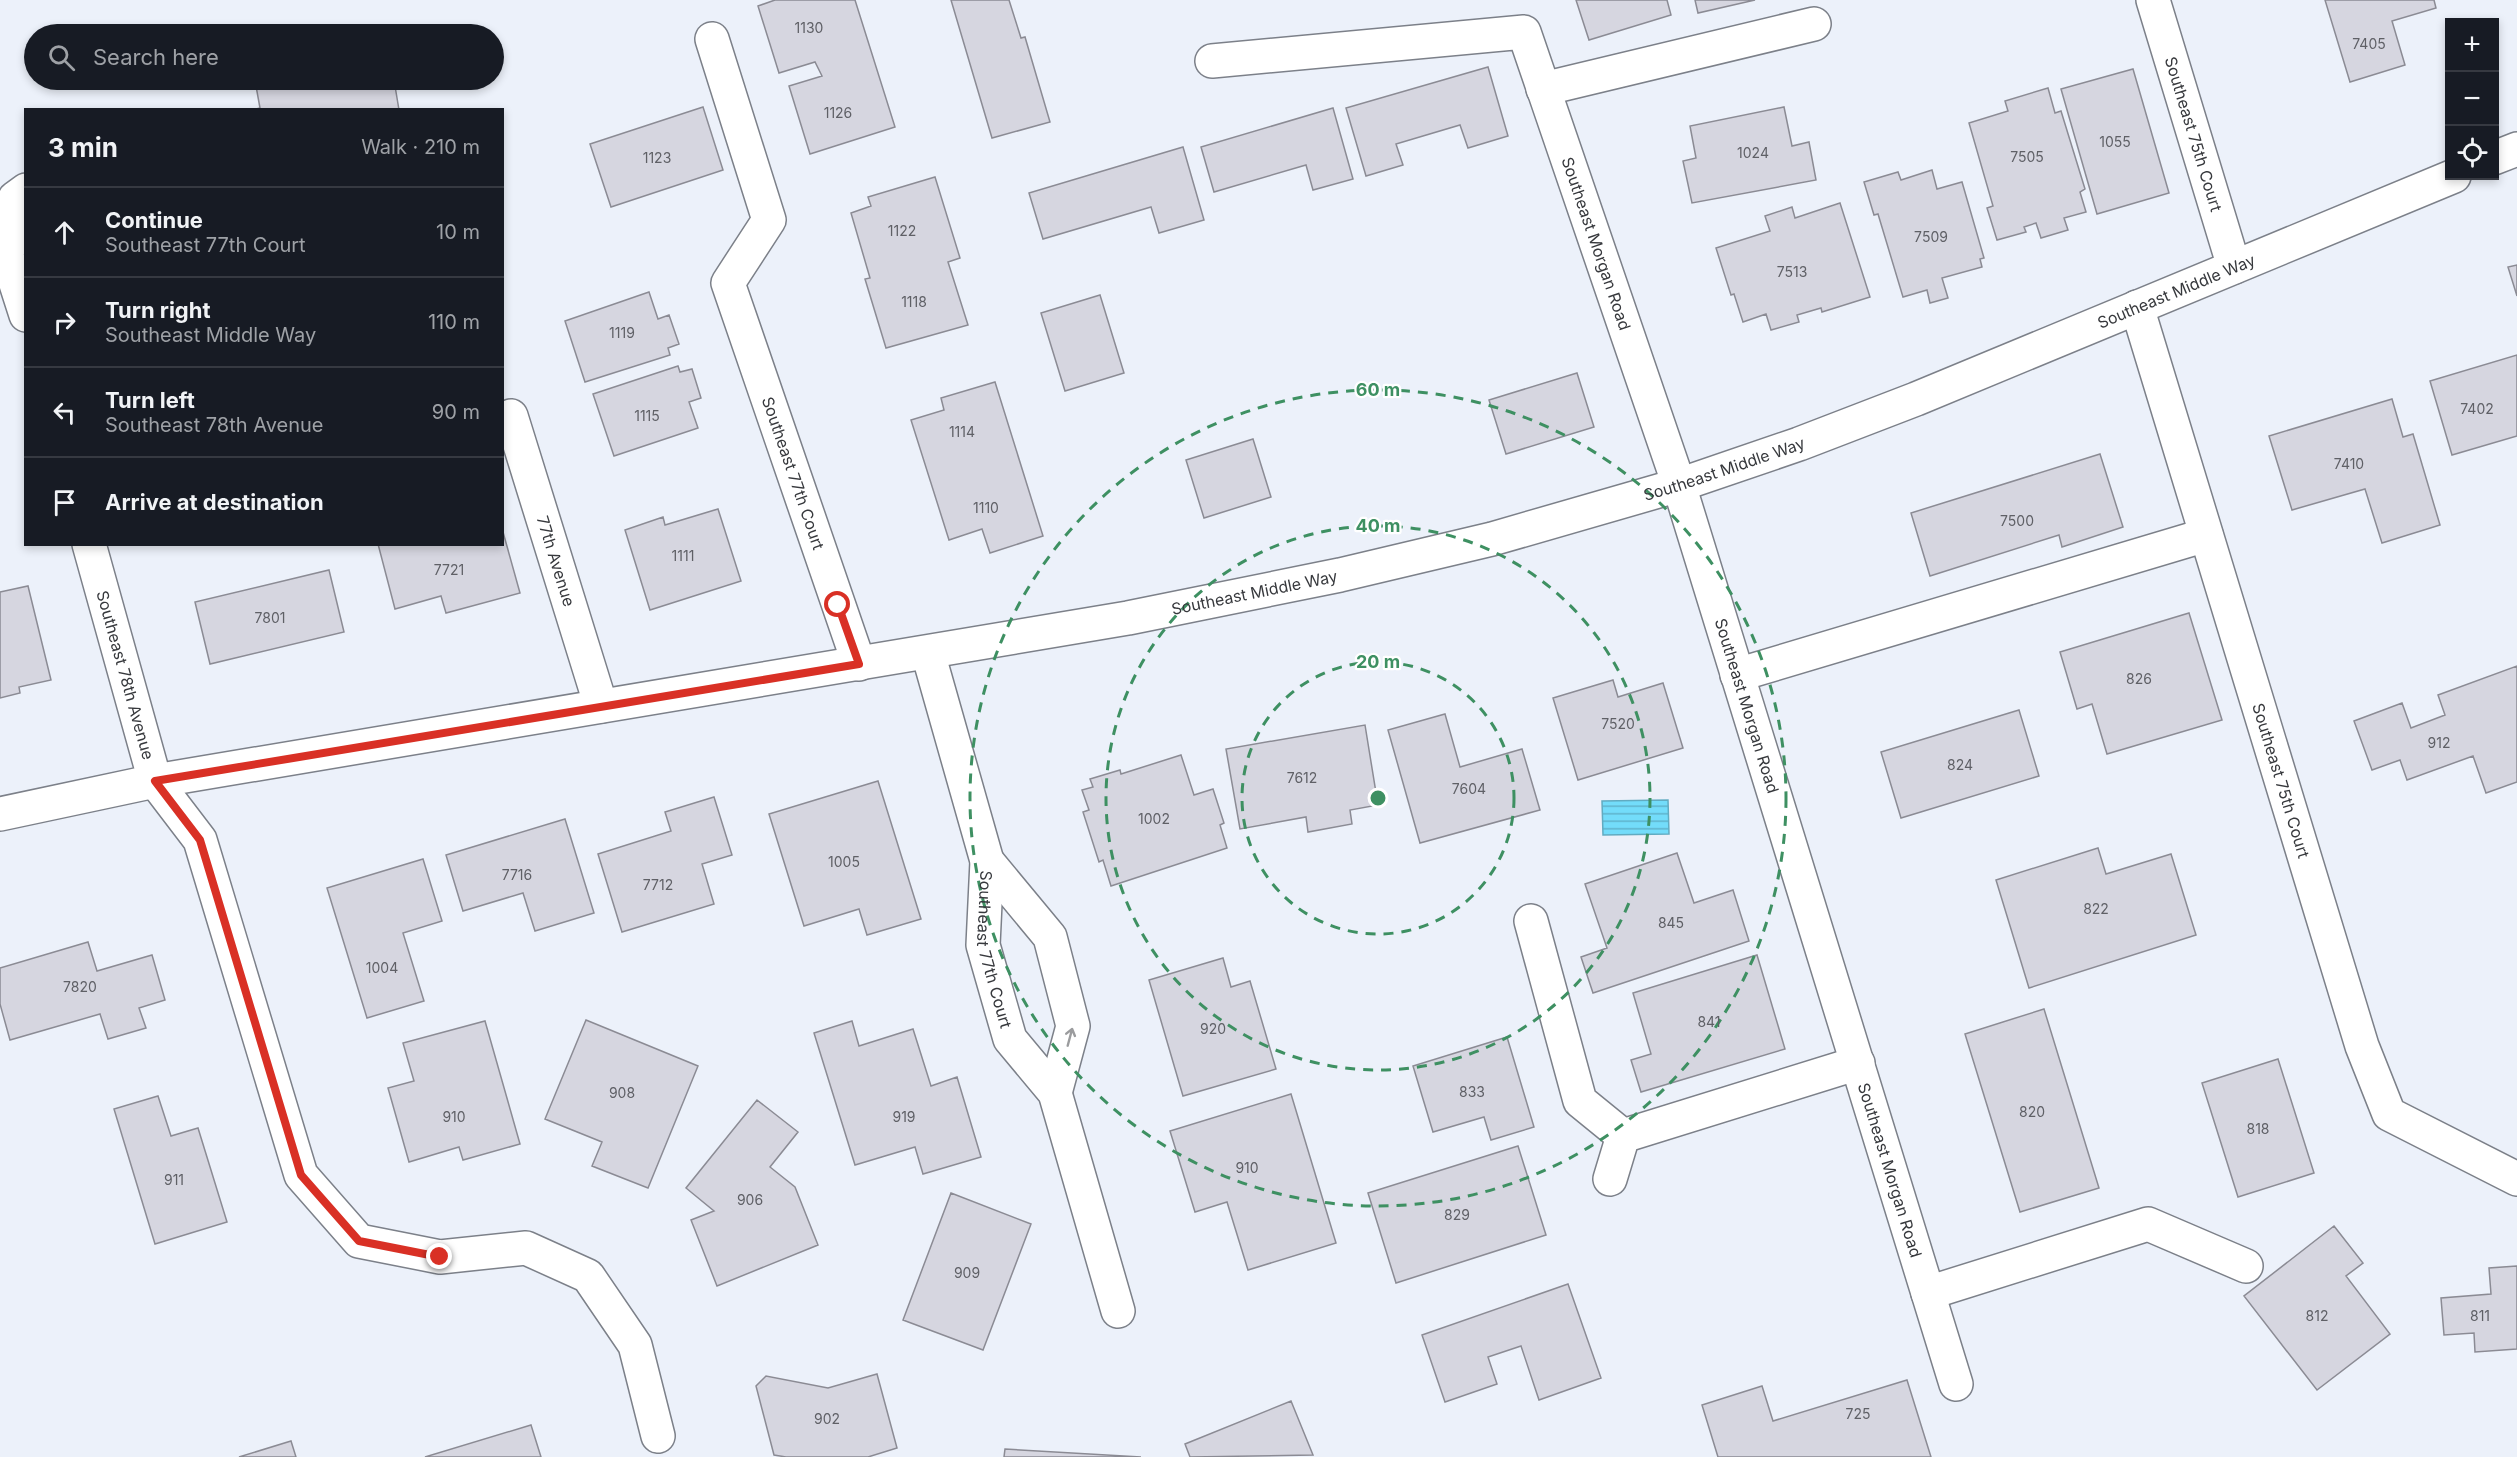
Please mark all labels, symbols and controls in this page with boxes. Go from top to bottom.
map controls [2445,18,2499,180]
button: + [2445,18,2499,72]
house number: 1130 [795,19,823,36]
search box [24,24,504,90]
house number: 7405 [2352,35,2386,52]
icon: search [45,41,78,74]
text: Search here [93,44,219,70]
street label: Southeast 75th Court [2161,54,2227,214]
button: − [2445,72,2499,126]
house number: 1126 [824,104,852,121]
button: locate [2445,126,2499,180]
text: 3 min [48,132,118,163]
house number: 1055 [2099,133,2131,150]
text: Walk · 210 m [361,135,480,159]
house number: 1024 [1737,144,1769,161]
house number: 7505 [2010,148,2044,165]
house number: 1123 [643,149,671,166]
street label: Southeast Morgan Road [1558,154,1635,333]
text: Continue [105,207,203,233]
icon: ahead [48,216,81,249]
text: 10 m [436,220,480,244]
house number: 1122 [888,222,916,239]
house number: 7509 [1914,228,1948,245]
text: Southeast 77th Court [105,233,306,257]
street label: Southeast Middle Way [2094,250,2258,333]
house number: 7513 [1777,263,1807,280]
house number: 1118 [901,293,927,310]
text: Turn right [105,297,211,323]
icon: right [48,306,81,339]
text: 110 m [428,310,480,334]
text: Southeast Middle Way [105,323,316,347]
house number: 1119 [609,324,635,341]
text: 60 m [1356,379,1400,400]
text: Turn left [105,387,195,413]
street label: Southeast 77th Court [758,394,829,552]
icon: left [48,396,81,429]
text: 90 m [432,400,480,424]
house number: 7402 [2460,400,2494,417]
house number: 1115 [634,407,660,424]
text: Southeast 78th Avenue [105,413,324,437]
house number: 1114 [949,423,975,440]
street label: Southeast Middle Way [1641,433,1808,505]
house number: 7410 [2334,455,2364,472]
icon: arrive [48,486,81,519]
text: Arrive at destination [105,489,324,515]
house number: 1110 [973,499,999,516]
house number: 7500 [2000,512,2034,529]
street label: 77th Avenue [533,513,580,609]
text: 40 m [1356,515,1401,536]
house number: 1111 [672,547,694,564]
house number: 7721 [434,561,464,578]
street label: Southeast Middle Way [1170,566,1339,619]
street label: Southeast 78th Avenue [92,588,159,762]
route start [824,591,850,617]
house number: 7801 [255,609,285,626]
street label: Southeast Morgan Road [1711,616,1783,795]
text: 20 m [1356,651,1400,672]
house number: 826 [2126,670,2152,687]
street label: Southeast 75th Court [2248,701,2314,860]
house number: 7520 [1601,715,1635,732]
house number: 912 [2428,734,2450,751]
house number: 824 [1947,756,1973,773]
house number: 7612 [1287,769,1317,786]
house number: 7604 [1452,780,1486,797]
centre of rings [1368,788,1388,808]
house number: 1002 [1138,810,1170,827]
house number: 1005 [828,853,860,870]
house number: 7716 [502,866,532,883]
street label: Southeast 77th Court [973,870,1016,1030]
house number: 7712 [643,876,673,893]
house number: 822 [2083,900,2109,917]
house number: 845 [1658,914,1684,931]
house number: 1004 [366,959,398,976]
house number: 7820 [63,978,97,995]
house number: 841 [1697,1013,1721,1030]
house number: 920 [1200,1020,1226,1037]
one-way arrow [1065,1027,1076,1046]
street label: Southeast Morgan Road [1854,1080,1926,1260]
house number: 833 [1459,1083,1485,1100]
house number: 908 [609,1084,635,1101]
house number: 820 [2019,1103,2045,1120]
house number: 910 [442,1108,466,1125]
house number: 919 [892,1108,916,1125]
house number: 818 [2246,1120,2270,1137]
house number: 910 [1235,1159,1259,1176]
house number: 911 [164,1171,184,1188]
house number: 906 [737,1191,763,1208]
house number: 829 [1444,1206,1470,1223]
route end [426,1243,452,1269]
house number: 909 [954,1264,980,1281]
house number: 812 [2306,1307,2328,1324]
house number: 811 [2470,1307,2490,1324]
house number: 725 [1846,1405,1870,1422]
house number: 902 [814,1410,840,1427]

